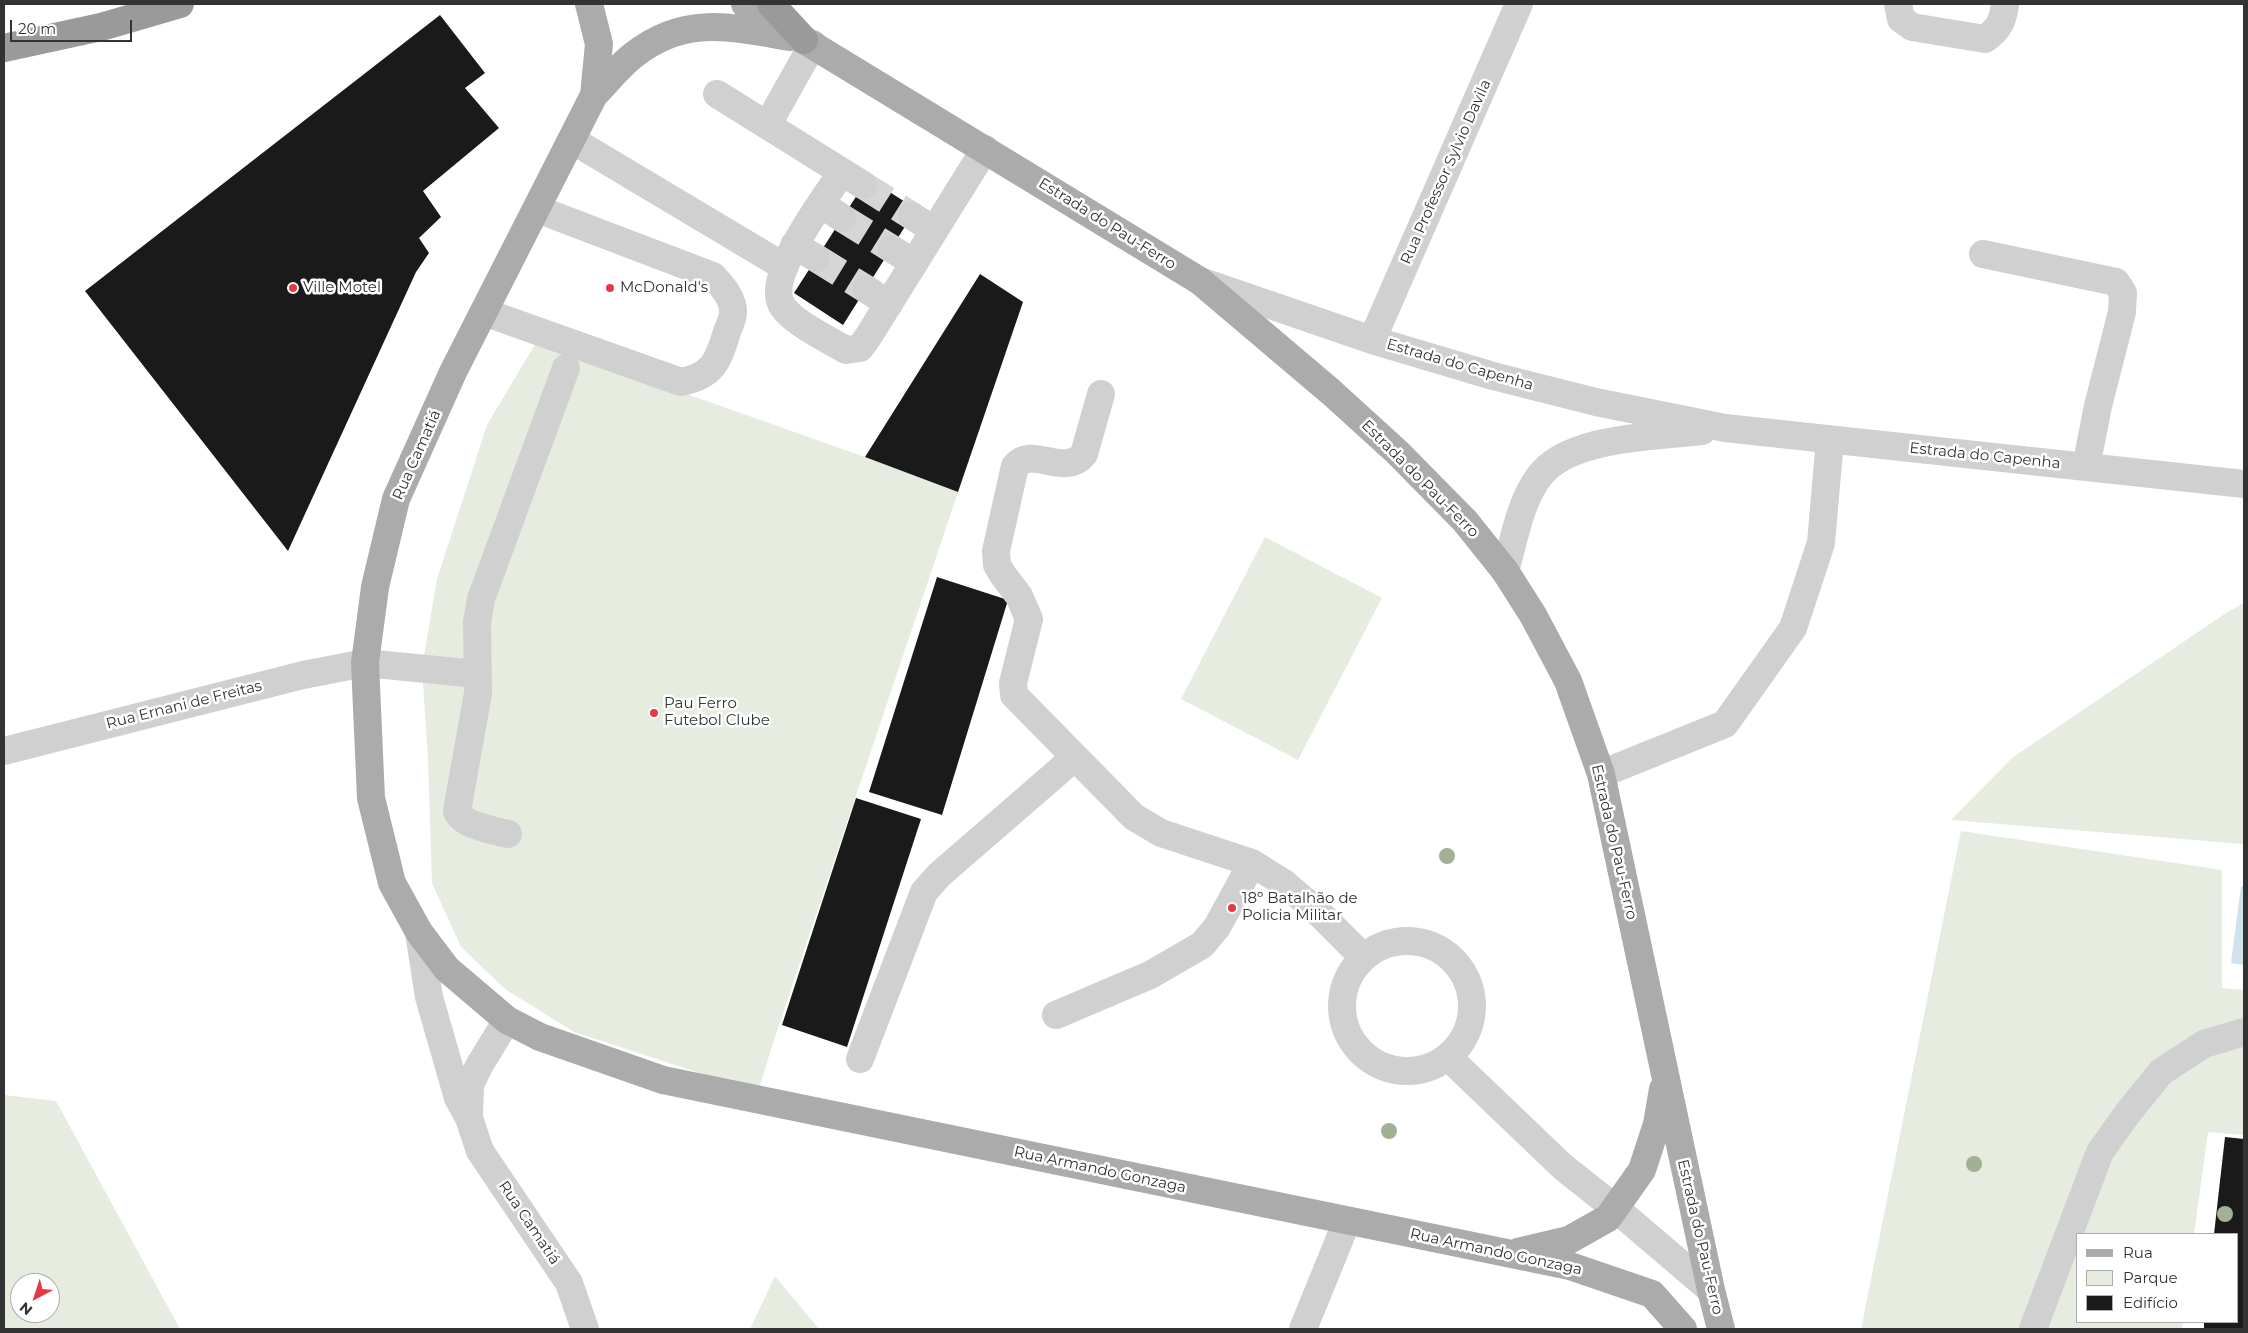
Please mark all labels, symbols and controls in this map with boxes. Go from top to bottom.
scale bar [12,10,135,42]
text: 20 m [18,19,56,38]
street label: Rua Professor Sylvio Davila [1397,77,1495,267]
street label: Estrada do Pau-Ferro [1035,174,1179,274]
place label: Ville Motel [303,279,381,297]
place label: McDonald's [620,279,708,297]
marker: Ville Motel [287,282,299,294]
marker: McDonald's [604,282,616,294]
street label: Estrada do Capenha [1385,335,1535,395]
street label: Rua Camatiá [389,407,445,503]
street label: Estrada do Pau-Ferro [1358,417,1482,541]
street label: Estrada do Capenha [1909,439,2061,473]
street label: Rua Ernani de Freitas [104,677,264,733]
place label: Pau Ferro Futebol Clube [664,695,770,730]
marker: Pau Ferro Futebol Clube [648,707,660,719]
street label: Estrada do Pau-Ferro [1587,763,1641,921]
place label: 18º Batalhão de Policia Militar [1242,890,1358,925]
marker: 18º Batalhão de Policia Militar [1226,902,1238,914]
street label: Rua Armando Gonzaga [1012,1143,1188,1197]
street label: Estrada do Pau-Ferro [1673,1158,1727,1316]
street label: Rua Camatiá [494,1178,564,1268]
street label: Rua Armando Gonzaga [1408,1225,1584,1279]
legend [2076,1233,2238,1323]
text: Rua [2123,1243,2153,1262]
text: Parque [2123,1268,2178,1287]
north arrow [10,1273,60,1323]
text: Edifício [2123,1293,2178,1312]
text: N [16,1298,36,1319]

